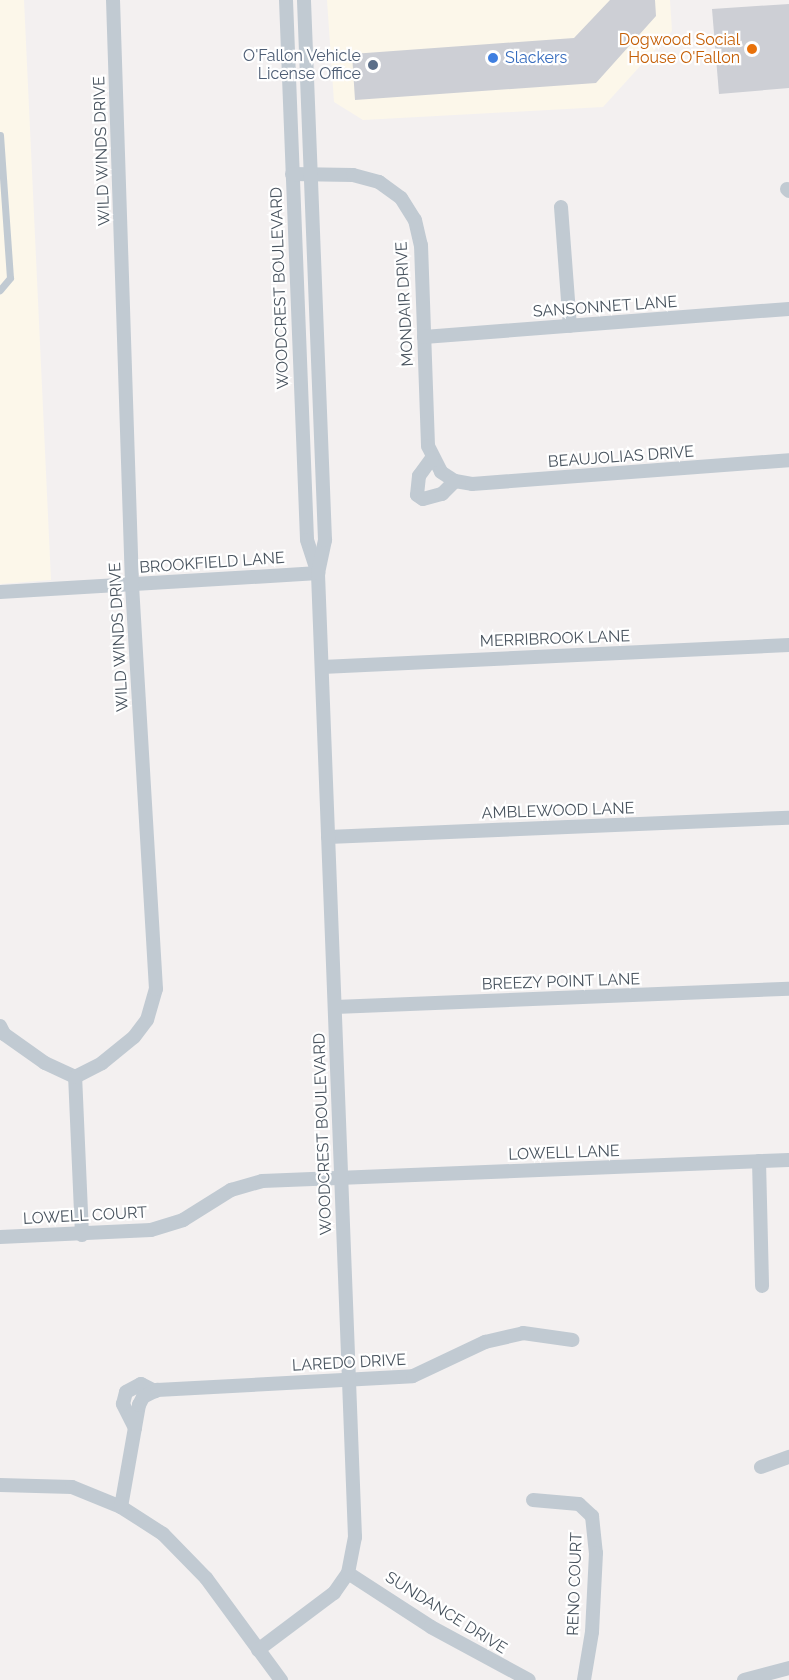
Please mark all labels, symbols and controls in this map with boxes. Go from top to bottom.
place label: Dogwood Social House O'Fallon [619,30,740,68]
marker: Dogwood Social House O'Fallon [745,42,759,56]
place label: O'Fallon Vehicle License Office [243,46,361,84]
place label: Slackers [505,48,567,68]
marker: Slackers [486,51,500,65]
marker: O'Fallon Vehicle License Office [366,58,380,72]
street label: WILD WINDS DRIVE [90,76,114,226]
street label: WOODCREST BOULEVARD [267,186,293,390]
street label: MONDAIR DRIVE [392,241,418,367]
street label: SANSONNET LANE [532,292,678,322]
street label: BEAUJOLIAS DRIVE [547,442,695,472]
street label: BROOKFIELD LANE [139,548,285,578]
street label: WILD WINDS DRIVE [105,561,133,713]
street label: MERRIBROOK LANE [480,627,630,651]
street label: AMBLEWOOD LANE [481,799,635,823]
street label: BREEZY POINT LANE [481,970,641,994]
street label: WOODCREST BOULEVARD [310,1032,336,1236]
street label: LOWELL LANE [508,1141,620,1165]
street label: LOWELL COURT [22,1203,148,1229]
street label: LAREDO DRIVE [291,1350,407,1376]
street label: RENO COURT [564,1532,586,1636]
street label: SUNDANCE DRIVE [382,1568,510,1658]

